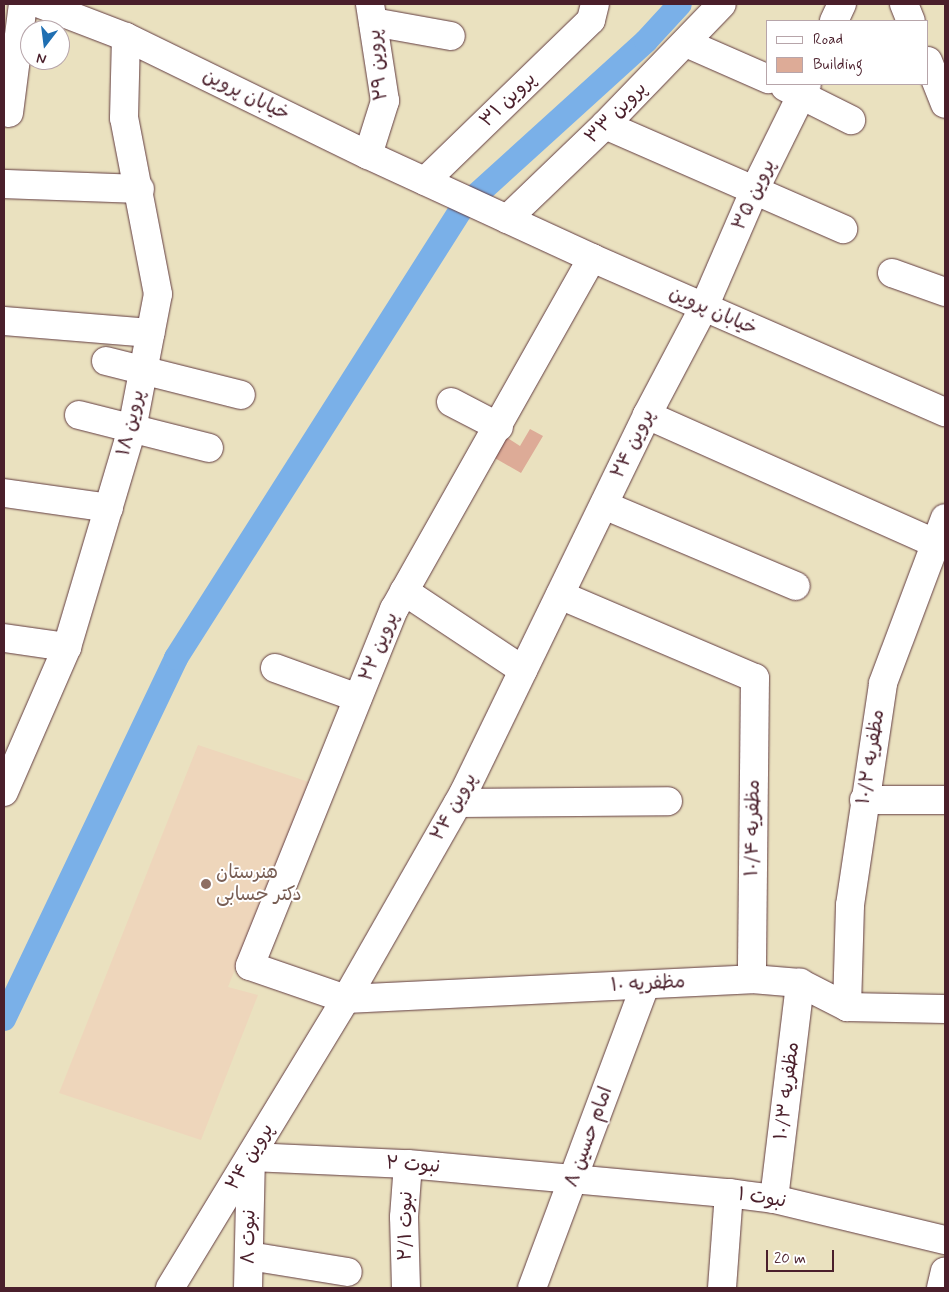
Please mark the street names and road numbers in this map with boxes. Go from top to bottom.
street label: پروین ۲۹ [363,28,393,102]
street label: خیابان پروین [199,64,293,126]
street label: پروین ۳۱ [475,68,541,132]
street label: پروین ۳۳ [580,77,652,149]
street label: پروین ۳۵ [728,156,780,234]
street label: خیابان پروین [666,282,760,340]
street label: پروین ۱۸ [112,388,150,458]
street label: پروین ۲۴ [607,406,659,482]
street label: پروین ۲۲ [355,609,403,685]
street label: مظفریه ۱۰/۲ [852,708,890,806]
street label: پروین ۲۴ [426,769,482,845]
street label: مظفریه ۱۰/۴ [741,779,765,877]
street label: مظفریه ۱۰ [610,971,686,997]
street label: مظفریه ۱۰/۳ [770,1041,804,1141]
street label: امام حسین ۸ [560,1084,618,1190]
street label: پروین ۲۴ [221,1120,279,1194]
street label: نبوت ۲ [385,1152,441,1178]
street label: نبوت ۱ [736,1183,788,1213]
street label: نبوت ۲/۱ [394,1191,418,1261]
street label: نبوت ۸ [237,1209,261,1265]

